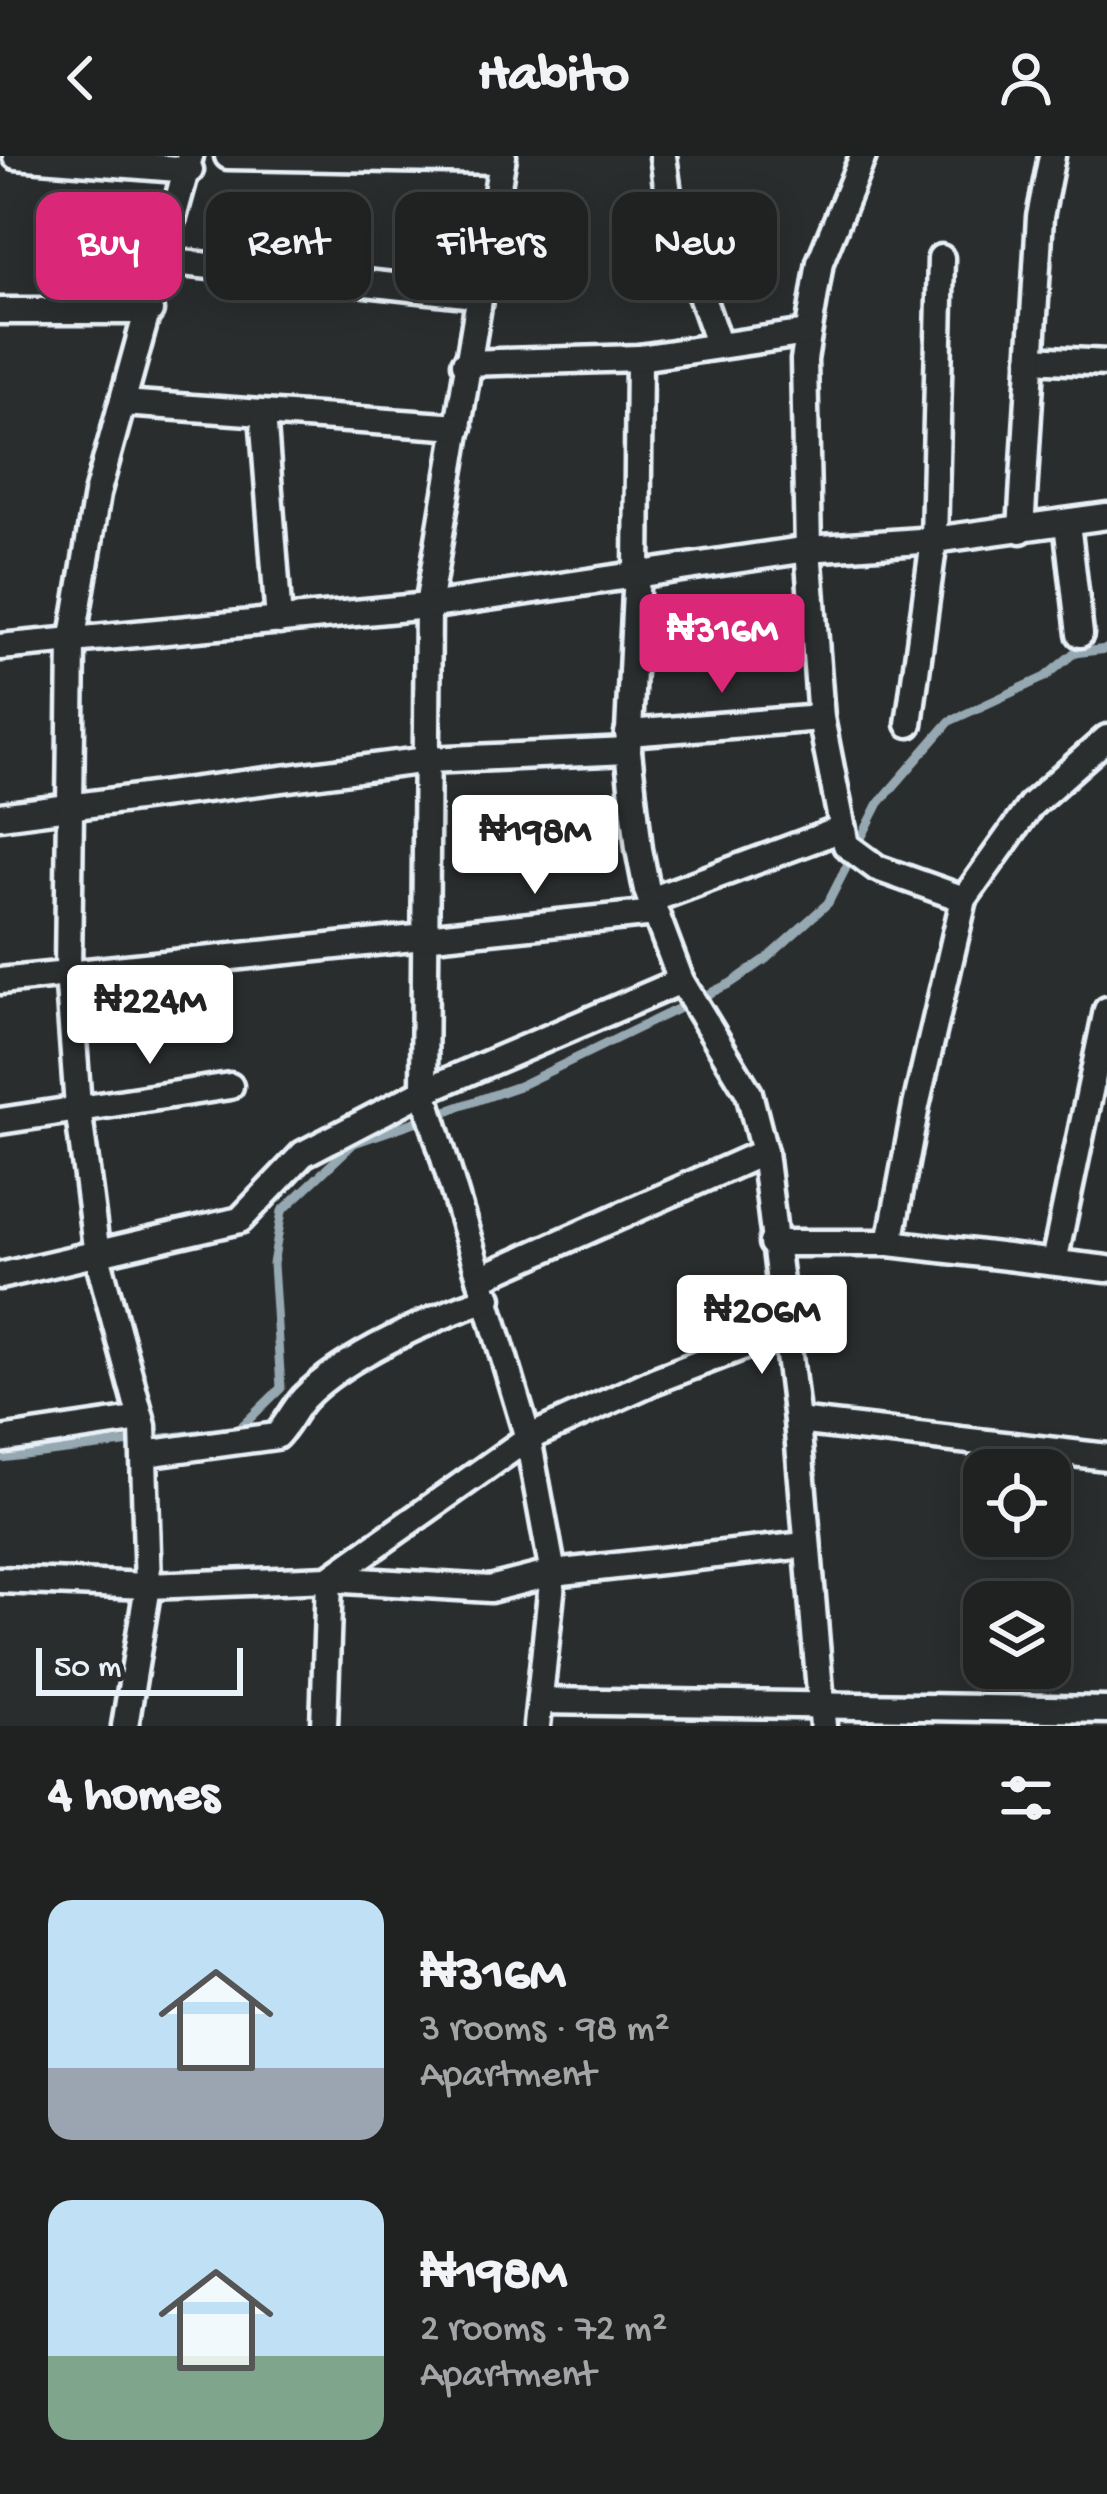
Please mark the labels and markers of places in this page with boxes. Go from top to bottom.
pin: ₦316M [638,594,806,696]
pin: ₦198M [451,795,619,897]
pin: ₦224M [66,965,234,1067]
pin: ₦206M [678,1275,846,1377]

